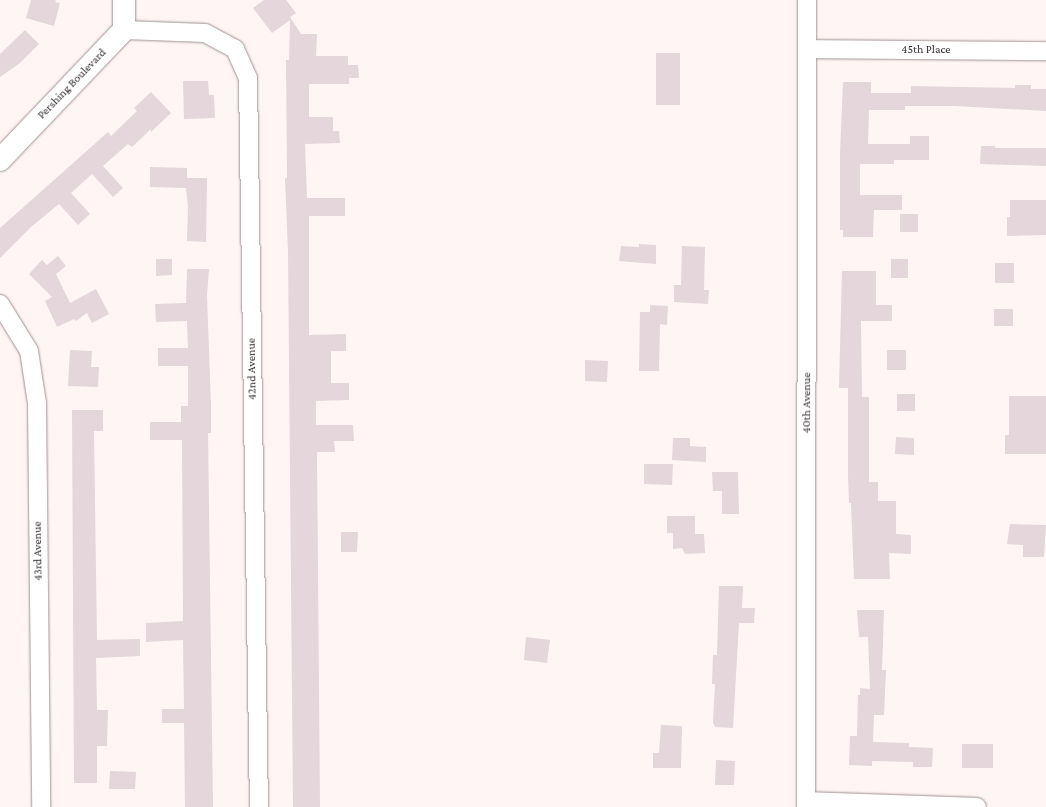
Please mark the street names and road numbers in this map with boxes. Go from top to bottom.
street label: 45th Place [901,43,951,57]
street label: Pershing Boulevard [35,46,109,122]
street label: 42nd Avenue [244,338,260,400]
street label: 40th Avenue [800,373,814,433]
street label: 43rd Avenue [30,521,46,581]

